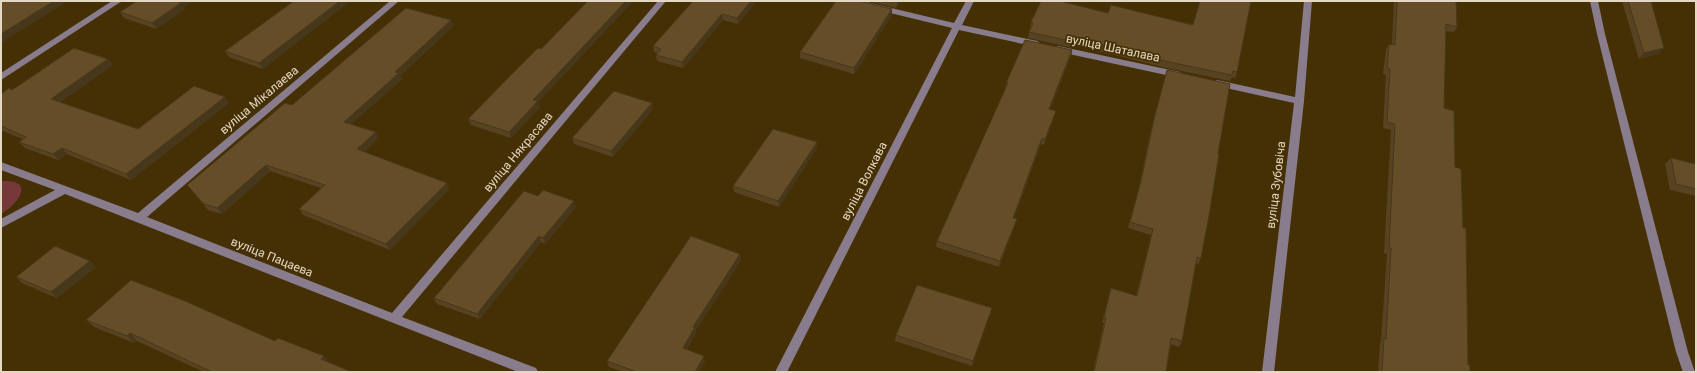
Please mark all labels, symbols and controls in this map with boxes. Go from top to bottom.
street label: вуліца Шаталава [1065,31,1161,65]
street label: вуліца Мікалаева [217,63,301,137]
street label: вуліца Някрасава [481,109,555,195]
street label: вуліца Волкава [838,139,890,223]
street label: вуліца Зубовіча [1264,141,1288,229]
street label: вуліца Пацаева [229,234,315,280]

